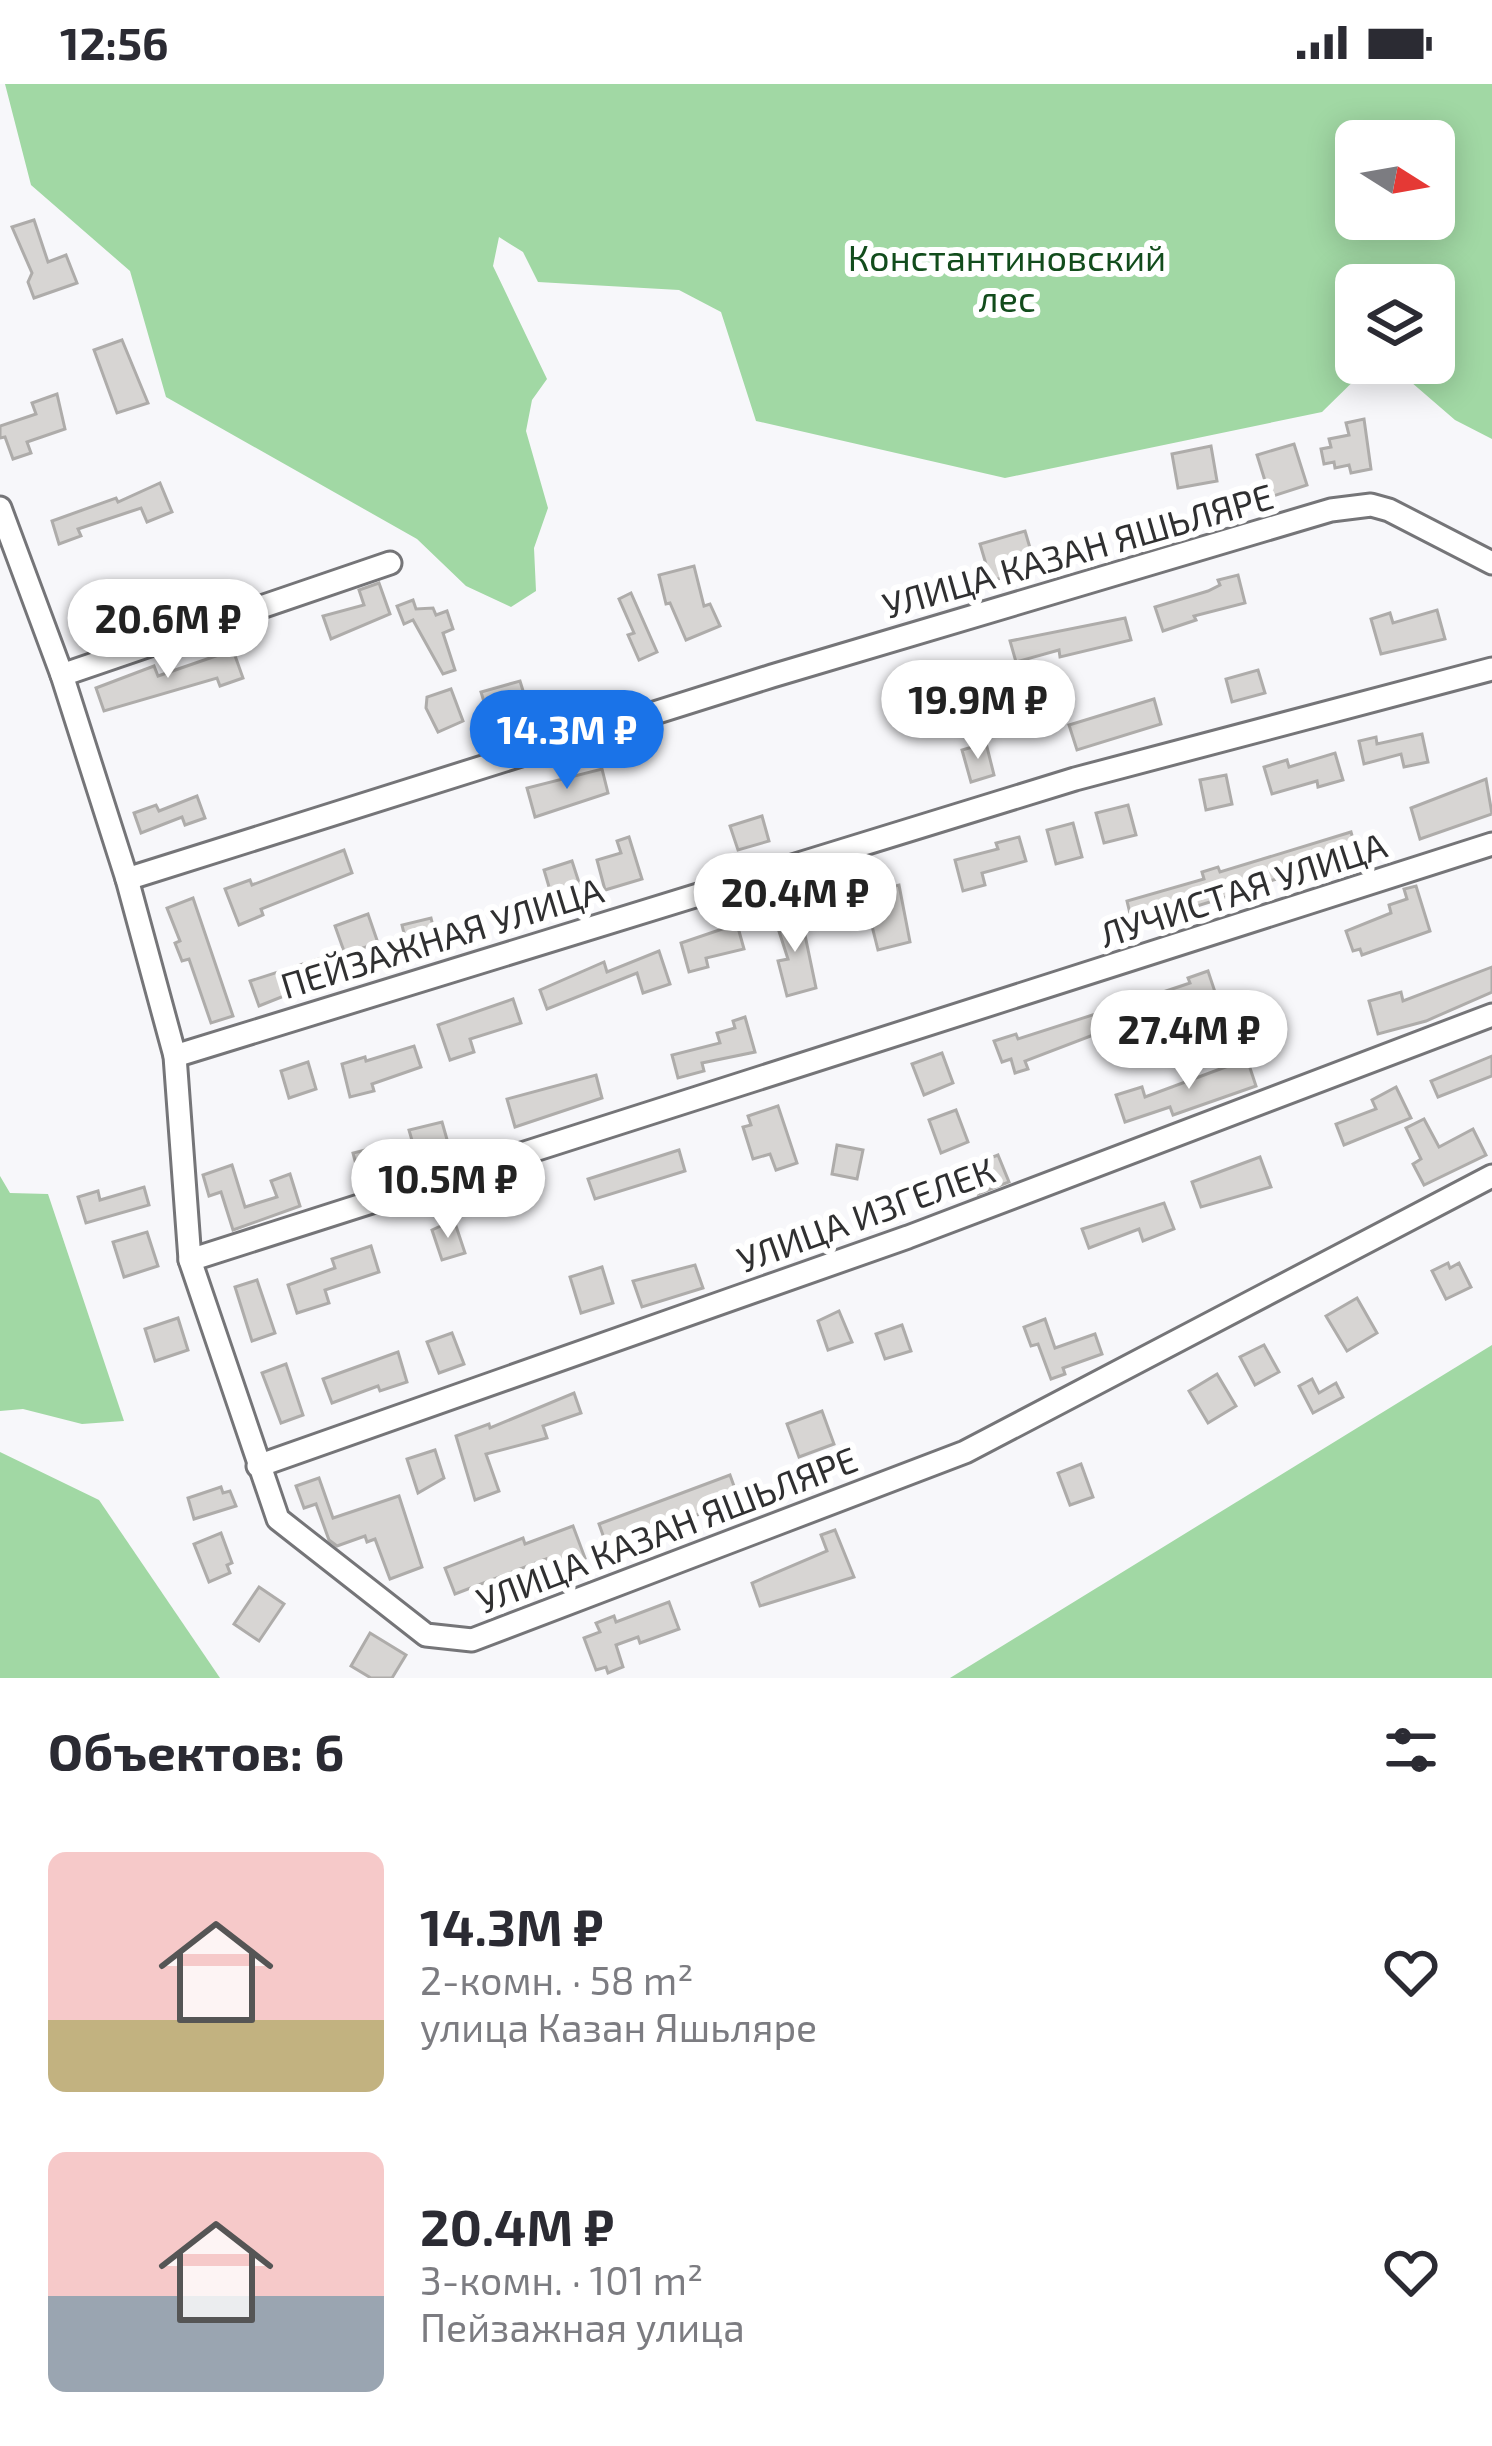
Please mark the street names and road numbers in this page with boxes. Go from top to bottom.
street label: УЛИЦА КАЗАН ЯШЬЛЯРЕ [877,473,1278,626]
street label: ЛУЧИСТАЯ УЛИЦА [1094,822,1392,955]
street label: ПЕЙЗАЖНАЯ УЛИЦА [275,867,609,1006]
street label: УЛИЦА ИЗГЕЛЕК [731,1147,1000,1280]
street label: УЛИЦА КАЗАН ЯШЬЛЯРЕ [470,1436,863,1621]

